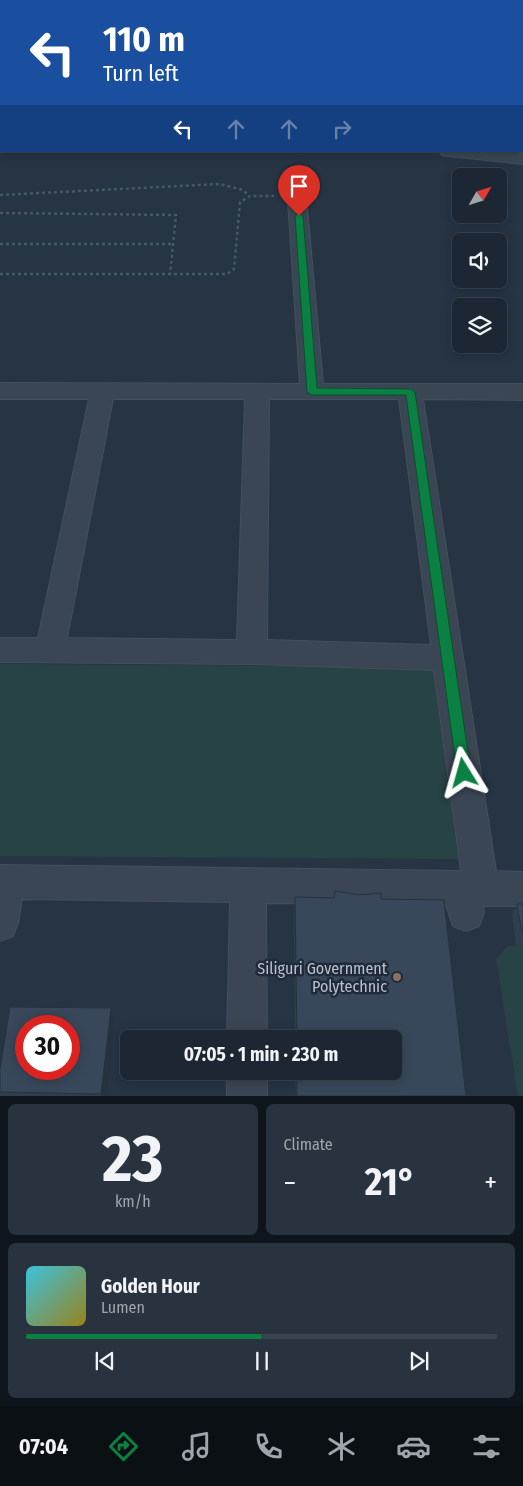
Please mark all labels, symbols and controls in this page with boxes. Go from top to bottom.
text: 110 m [103,18,185,60]
icon: left [20,20,85,85]
text: Turn left [103,60,179,87]
icon: left [169,115,197,143]
icon: ahead [222,115,250,143]
icon: ahead [275,115,303,143]
icon: right [328,115,356,143]
pin [278,165,320,216]
north arrow [452,168,508,222]
map controls [452,168,507,353]
icon: arrive [285,172,313,200]
button: sound [452,233,507,288]
button: layers [452,298,507,353]
position arrow [437,746,489,798]
place label: Siliguri Government Polytechnic [257,959,388,996]
marker: Siliguri Government Polytechnic [391,971,403,983]
speed limit sign: 30 [15,1015,80,1080]
text: 07:05 · 1 min · 230 m [184,1043,338,1066]
text: 23 [102,1120,163,1198]
text: Climate [284,1135,333,1154]
text: 21° [365,1159,416,1205]
text: − [284,1166,296,1199]
text: + [484,1166,497,1199]
text: km/h [115,1192,151,1211]
text: Golden Hour [101,1275,200,1298]
text: Lumen [101,1298,145,1317]
icon: previous [91,1347,119,1375]
icon: pause [248,1347,276,1375]
icon: next [405,1347,433,1375]
icon: directions [106,1429,141,1464]
icon: music [179,1429,214,1464]
icon: phone [251,1429,286,1464]
icon: climate [324,1429,359,1464]
icon: car [396,1429,431,1464]
icon: filters [469,1429,504,1464]
text: 07:04 [19,1433,68,1460]

